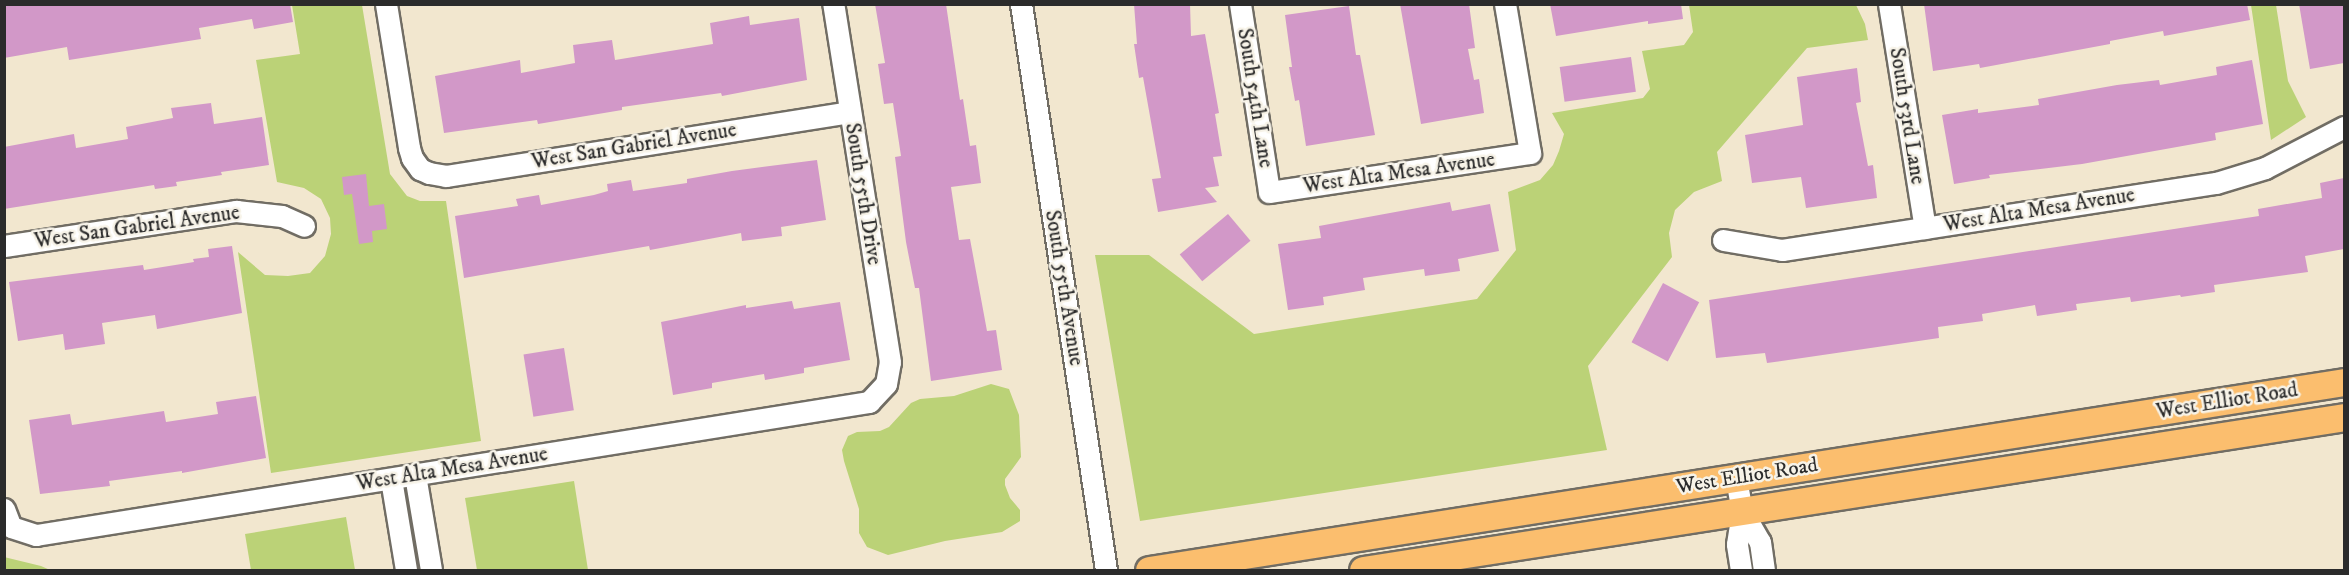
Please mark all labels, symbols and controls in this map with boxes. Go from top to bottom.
street label: South 54th Lane [1232,26,1278,170]
street label: South 53rd Lane [1884,46,1930,186]
street label: West San Gabriel Avenue [530,117,738,175]
street label: South 55th Drive [839,121,887,267]
street label: West Alta Mesa Avenue [1301,147,1497,199]
street label: West Alta Mesa Avenue [1941,182,2137,238]
street label: West San Gabriel Avenue [33,200,241,254]
street label: South 55th Avenue [1039,208,1089,368]
street label: West Elliot Road [2154,377,2300,425]
street label: West Alta Mesa Avenue [354,441,550,497]
street label: West Elliot Road [1674,452,1820,500]

